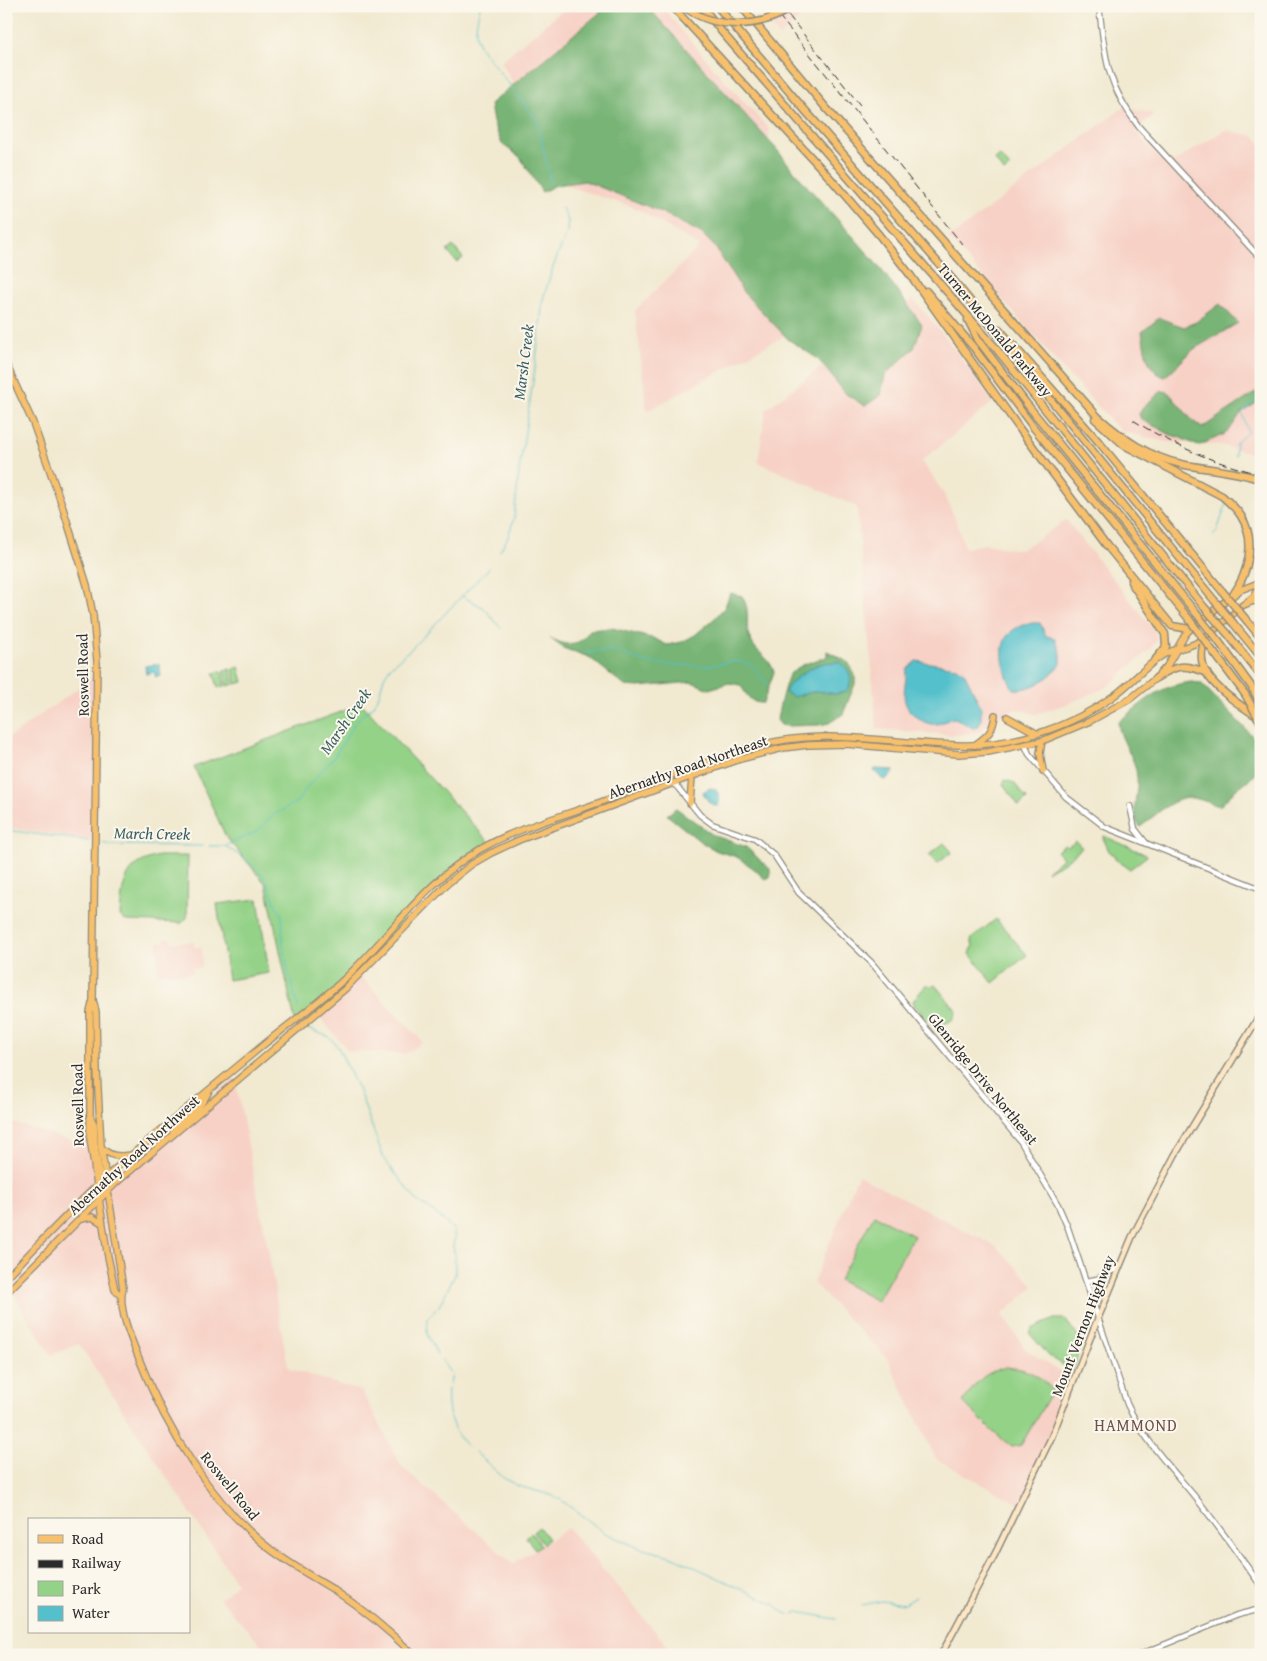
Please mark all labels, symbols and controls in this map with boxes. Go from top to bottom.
street label: Turner McDonald Parkway [933,258,1058,401]
water label: Marsh Creek [506,322,540,401]
street label: Roswell Road [71,633,94,717]
water label: Marsh Creek [313,682,377,759]
street label: Abernathy Road Northeast [605,729,771,804]
water label: March Creek [114,820,191,846]
street label: Glenridge Drive Northeast [923,1008,1044,1150]
street label: Roswell Road [66,1063,89,1147]
street label: Abernathy Road Northwest [63,1089,205,1220]
street label: Mount Vernon Highway [1046,1252,1119,1400]
district label: HAMMOND [1094,1413,1178,1437]
street label: Roswell Road [196,1447,265,1524]
legend [28,1518,190,1634]
text: Road [72,1528,103,1549]
text: Railway [72,1552,122,1573]
text: Park [72,1578,101,1599]
text: Water [72,1602,110,1623]

